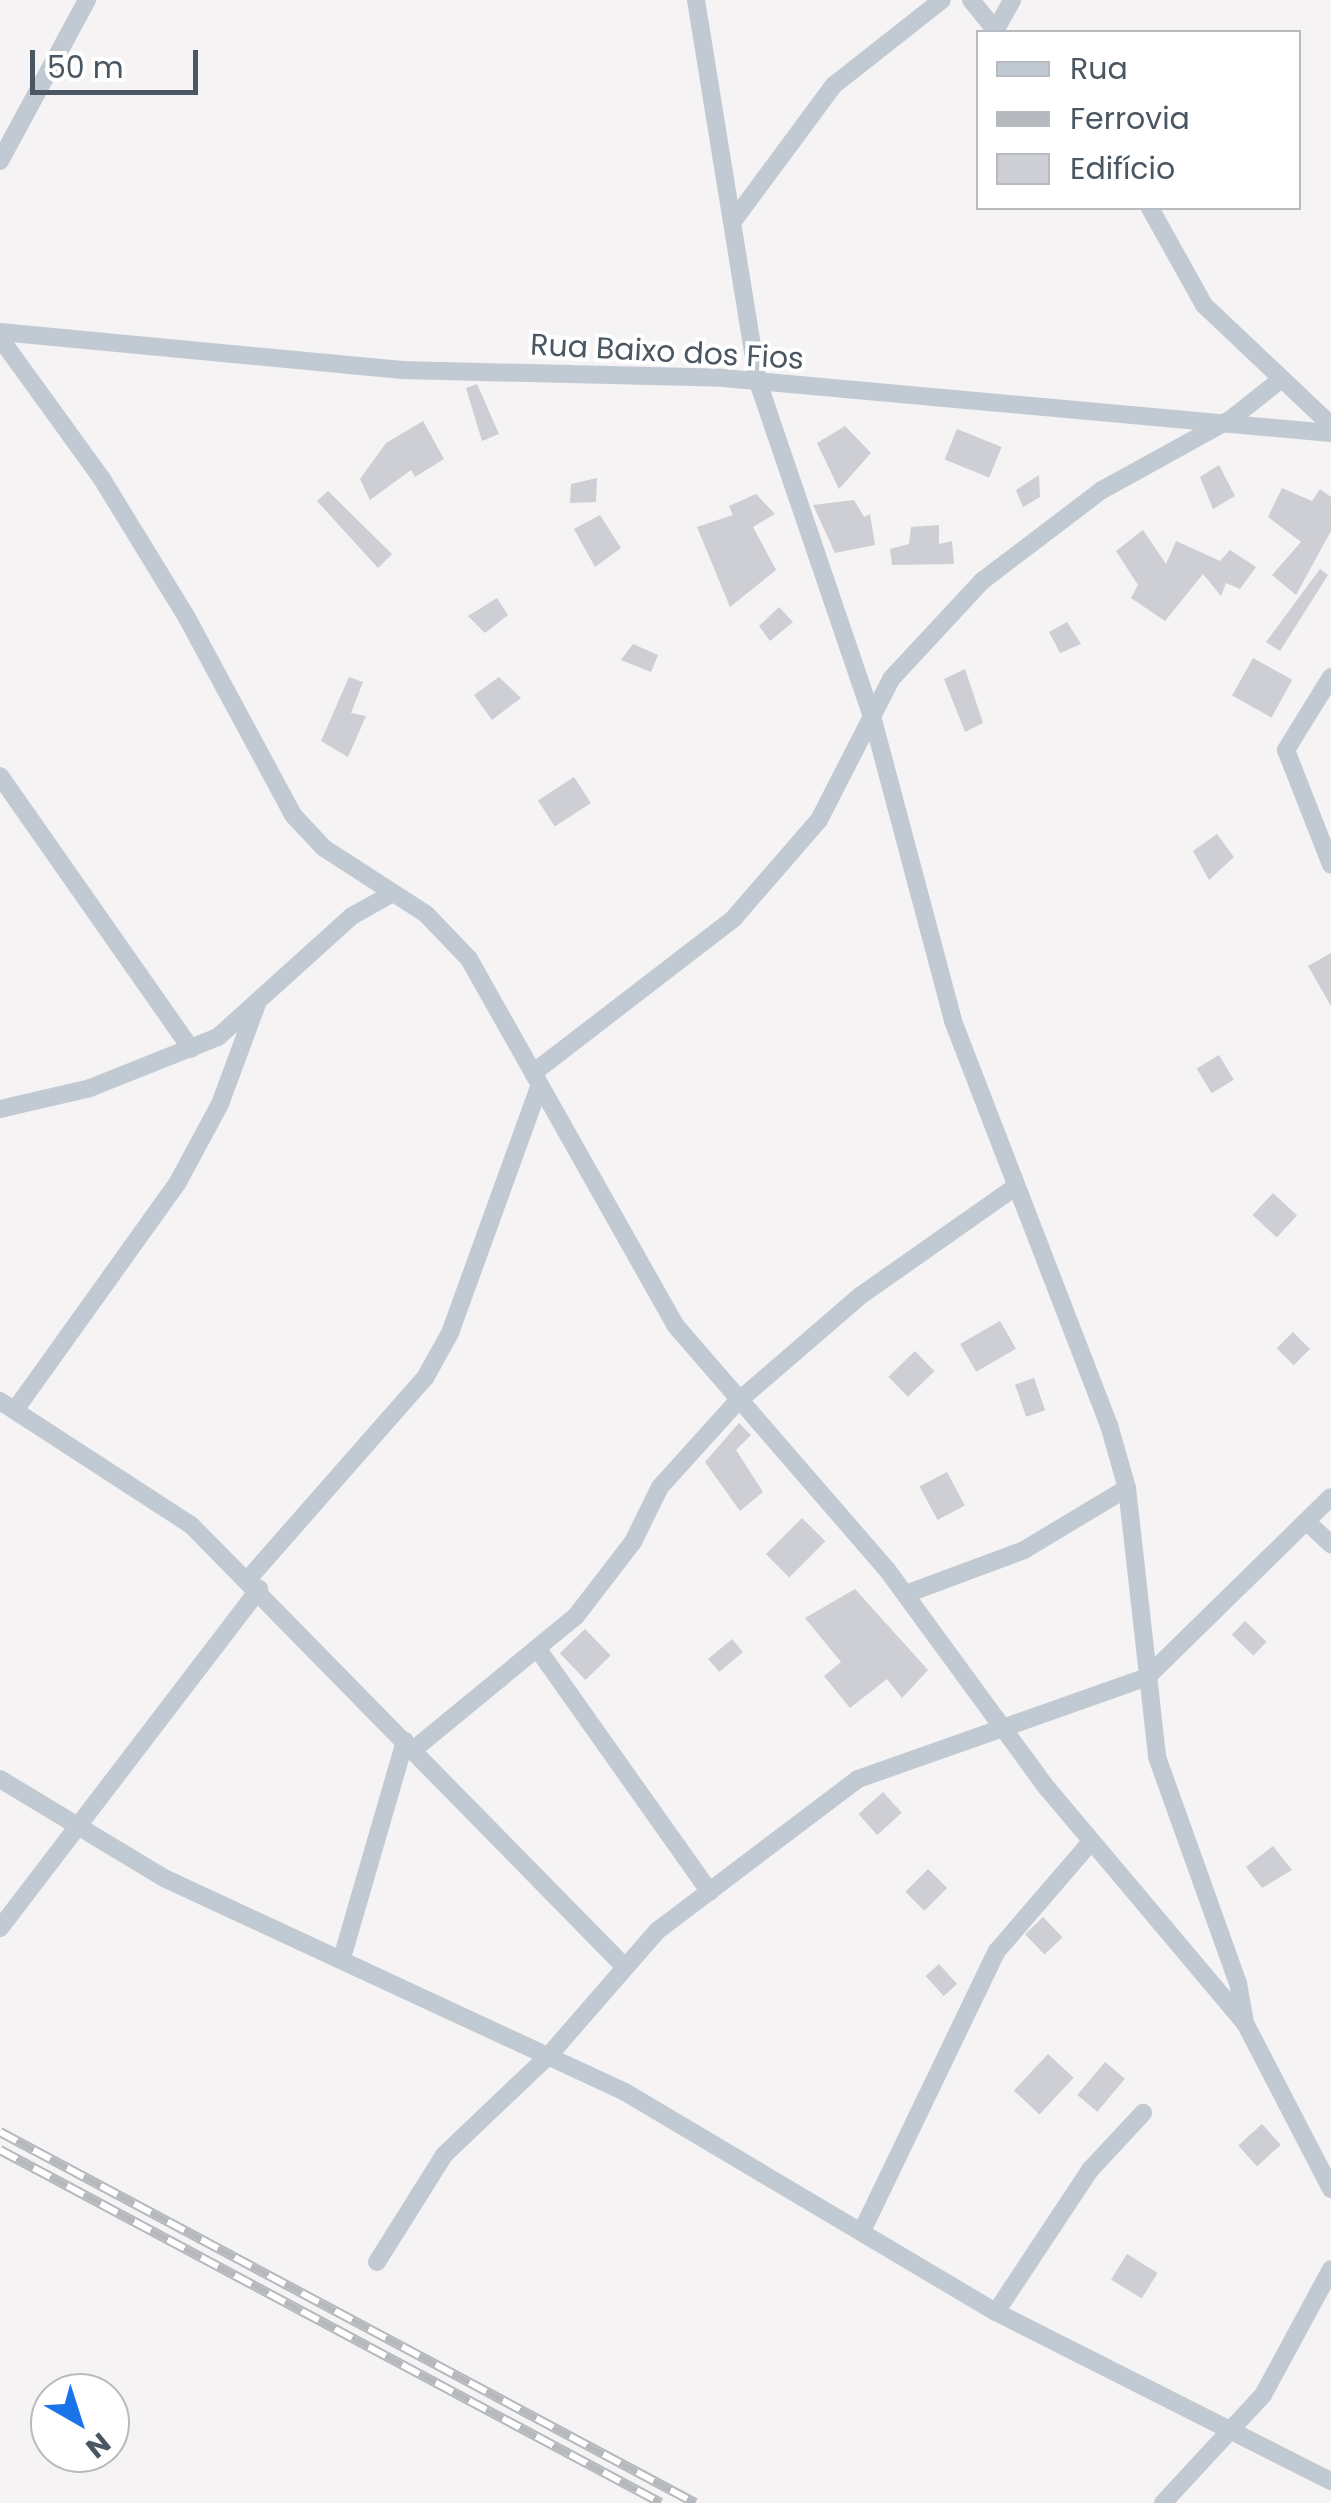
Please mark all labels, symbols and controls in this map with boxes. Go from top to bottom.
scale bar [35,30,202,92]
legend [976,30,1301,210]
text: 50 m [47,46,124,89]
text: Rua [1070,47,1128,90]
text: Ferrovia [1070,97,1190,140]
text: Edifício [1070,147,1175,190]
street label: Rua Baixo dos Fios [529,327,805,377]
north arrow [30,2373,130,2473]
text: N [77,2423,118,2467]

